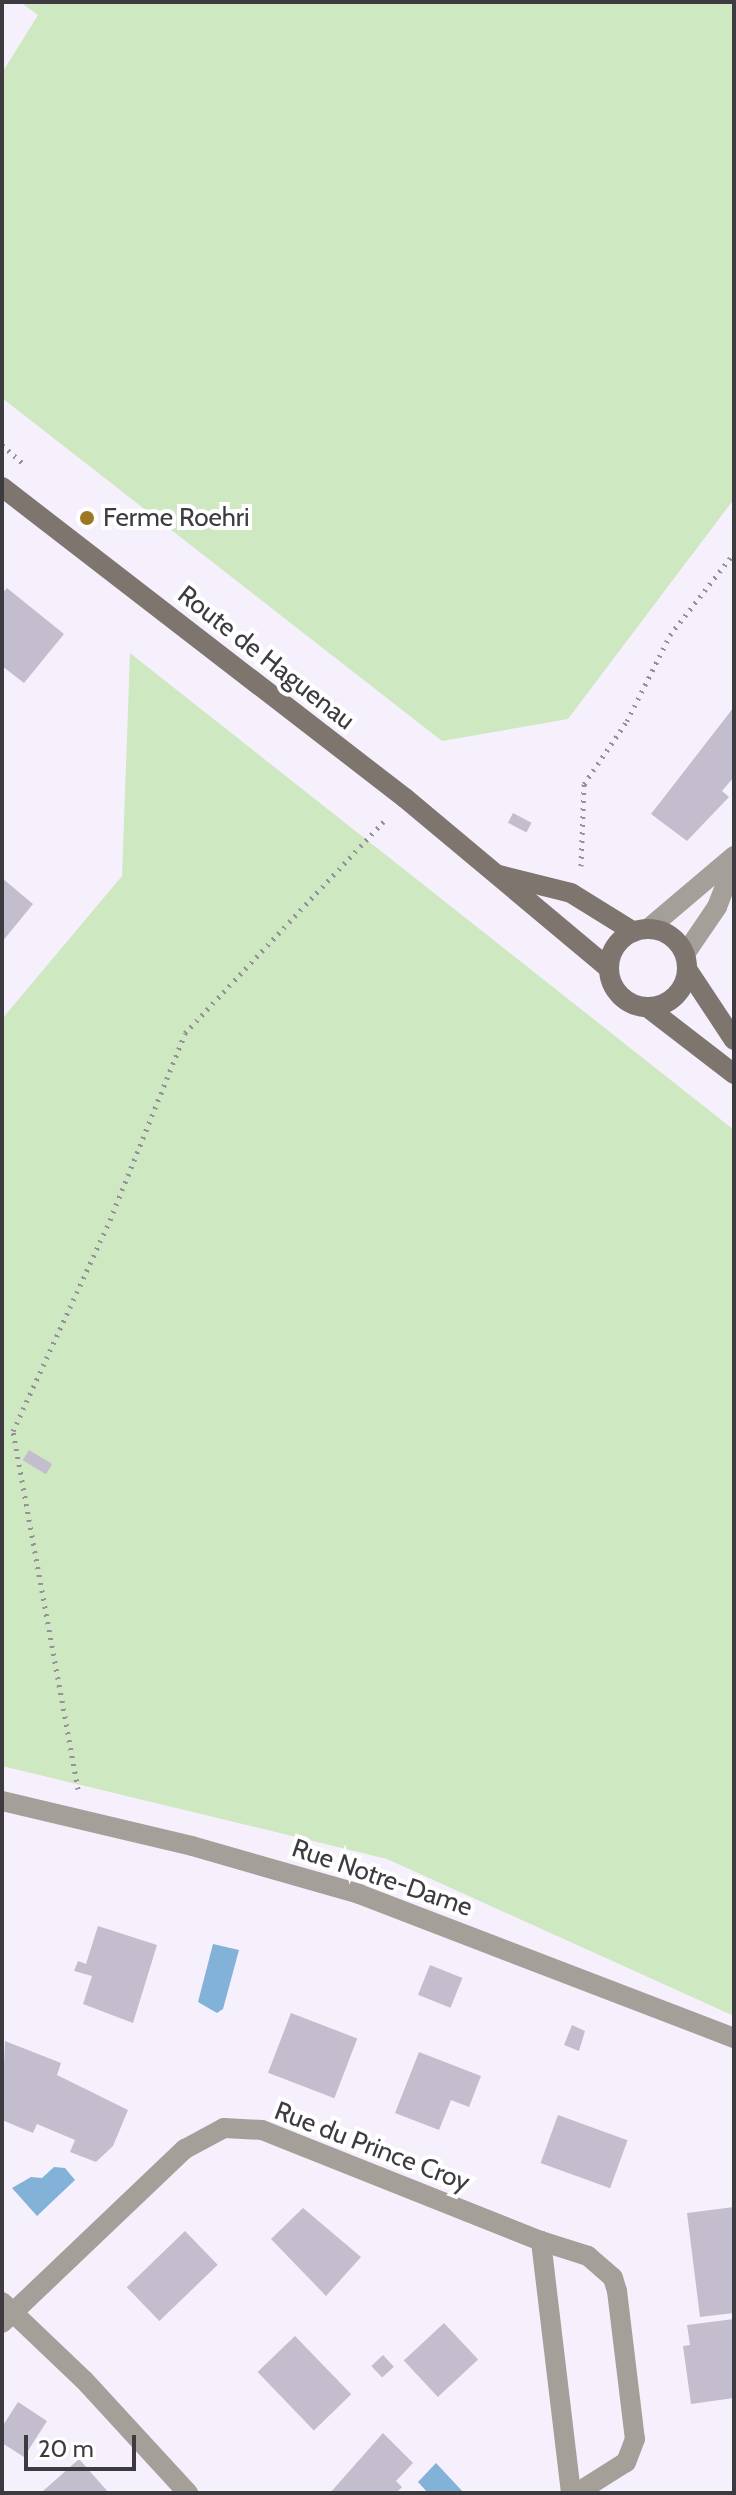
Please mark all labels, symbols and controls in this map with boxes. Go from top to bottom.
place label: Ferme Roehri [103,502,250,534]
marker: Ferme Roehri [78,509,96,527]
street label: Route de Haguenau [171,579,361,737]
street label: Rue Notre-Dame [288,1833,476,1923]
street label: Rue du Prince Croy [270,2095,474,2199]
scale bar [28,2419,140,2469]
text: 20 m [38,2434,94,2463]

